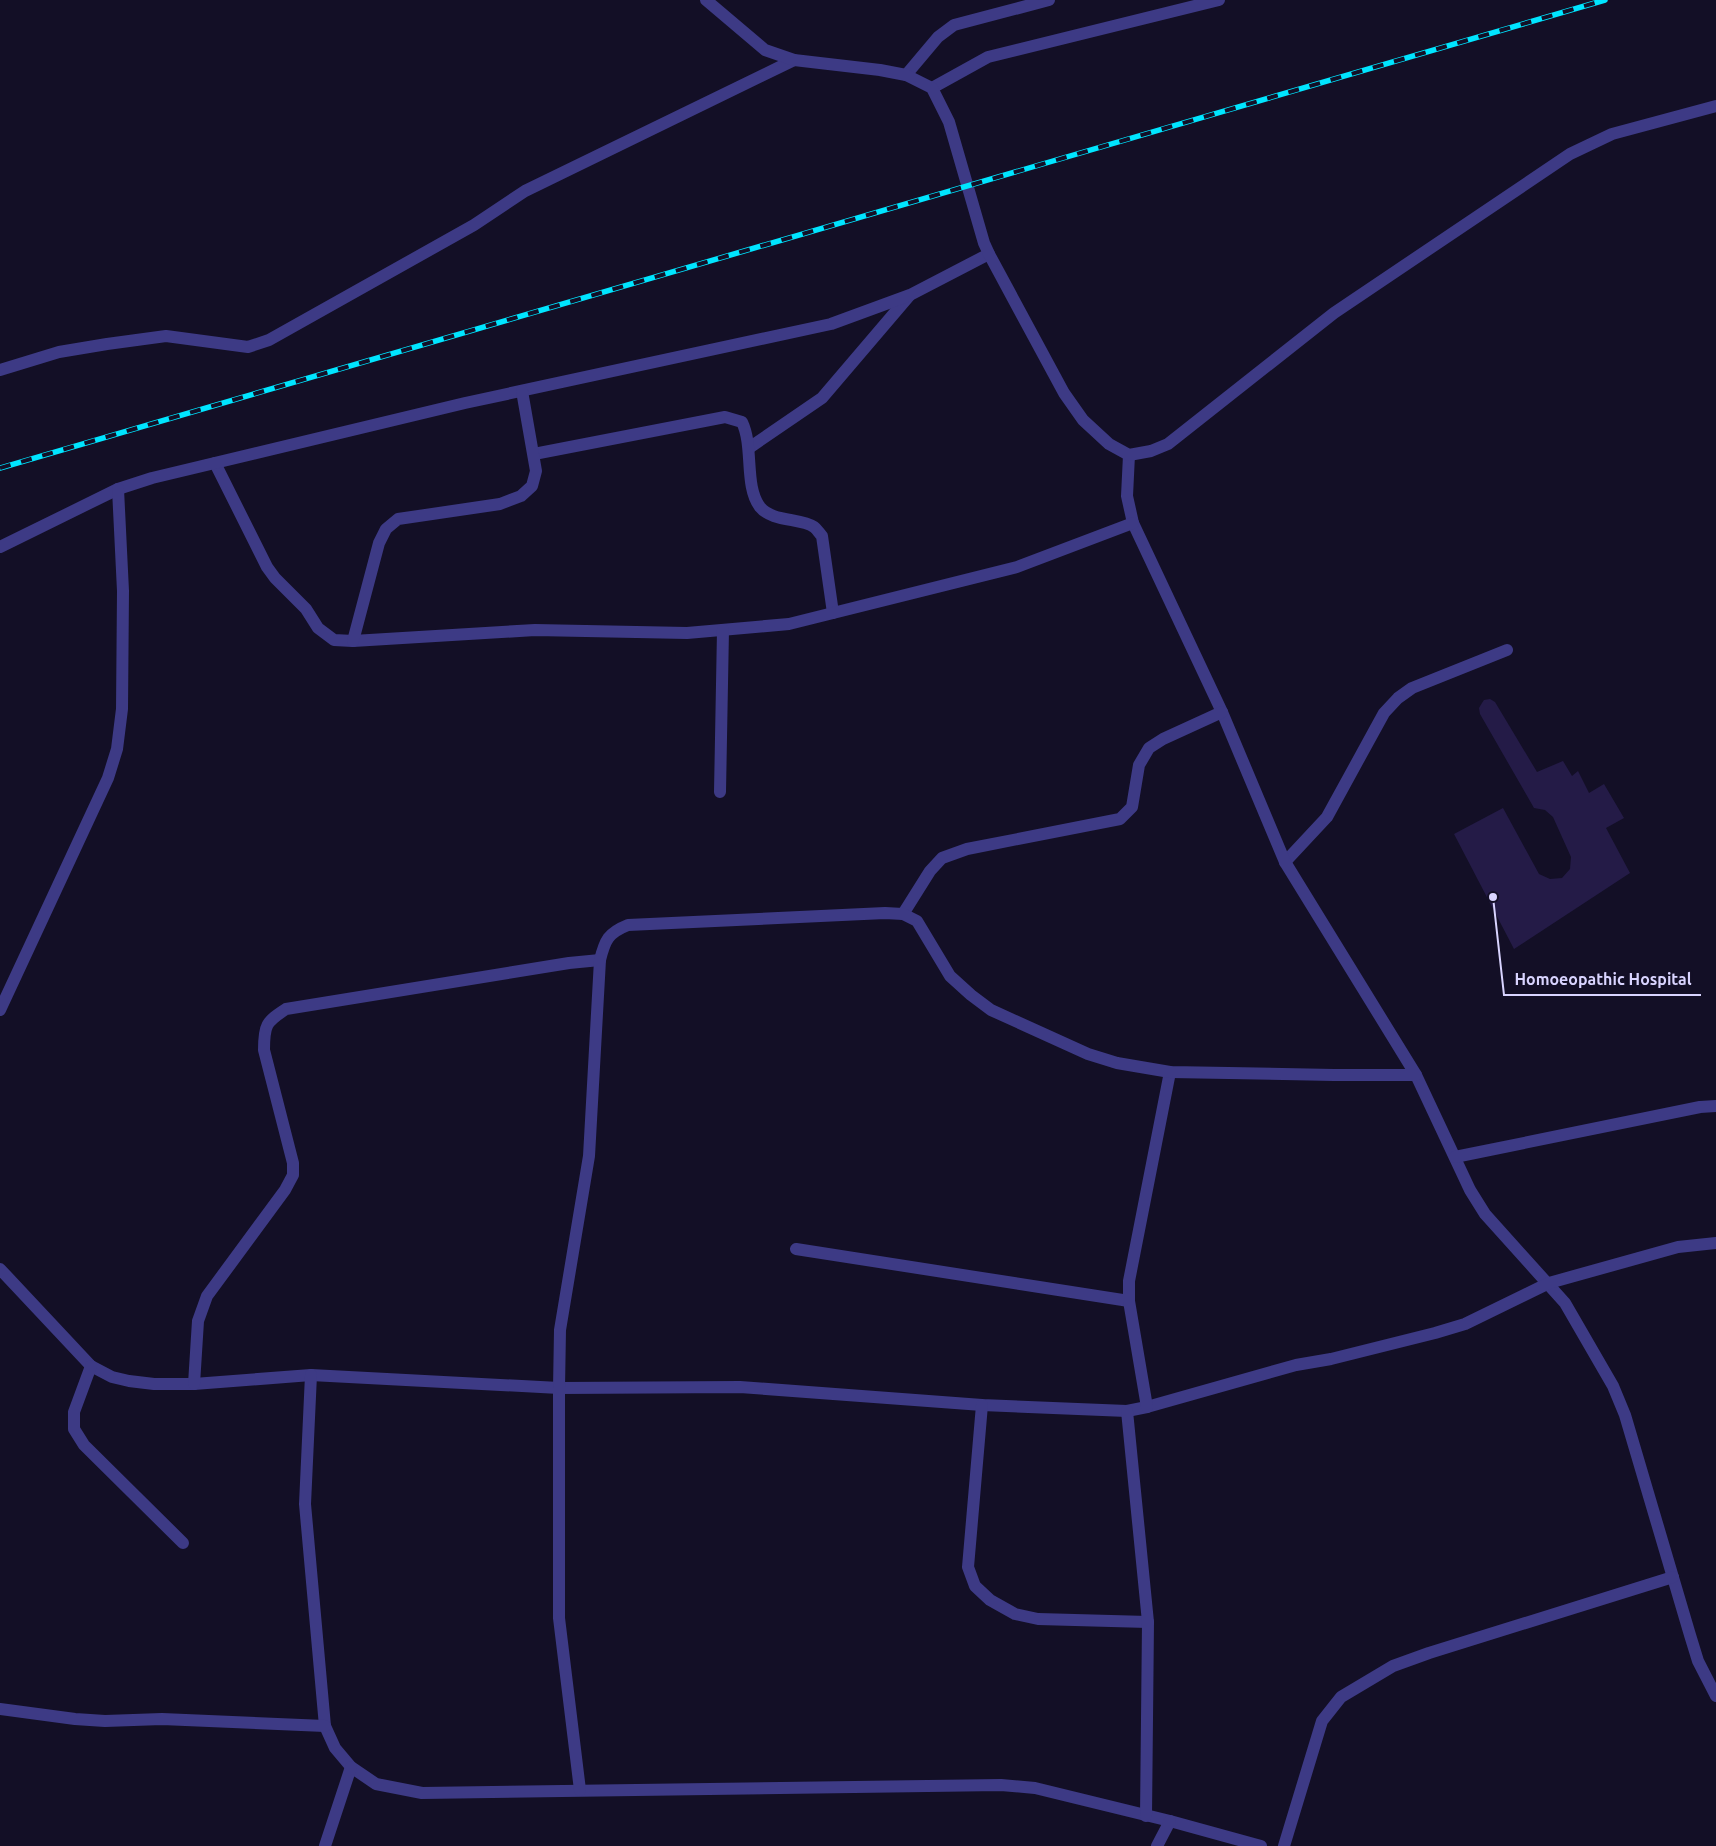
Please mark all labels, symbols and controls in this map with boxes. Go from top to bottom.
callout: Homoeopathic Hospital [1504,964,1701,995]
text: Homoeopathic Hospital [1514,970,1692,988]

